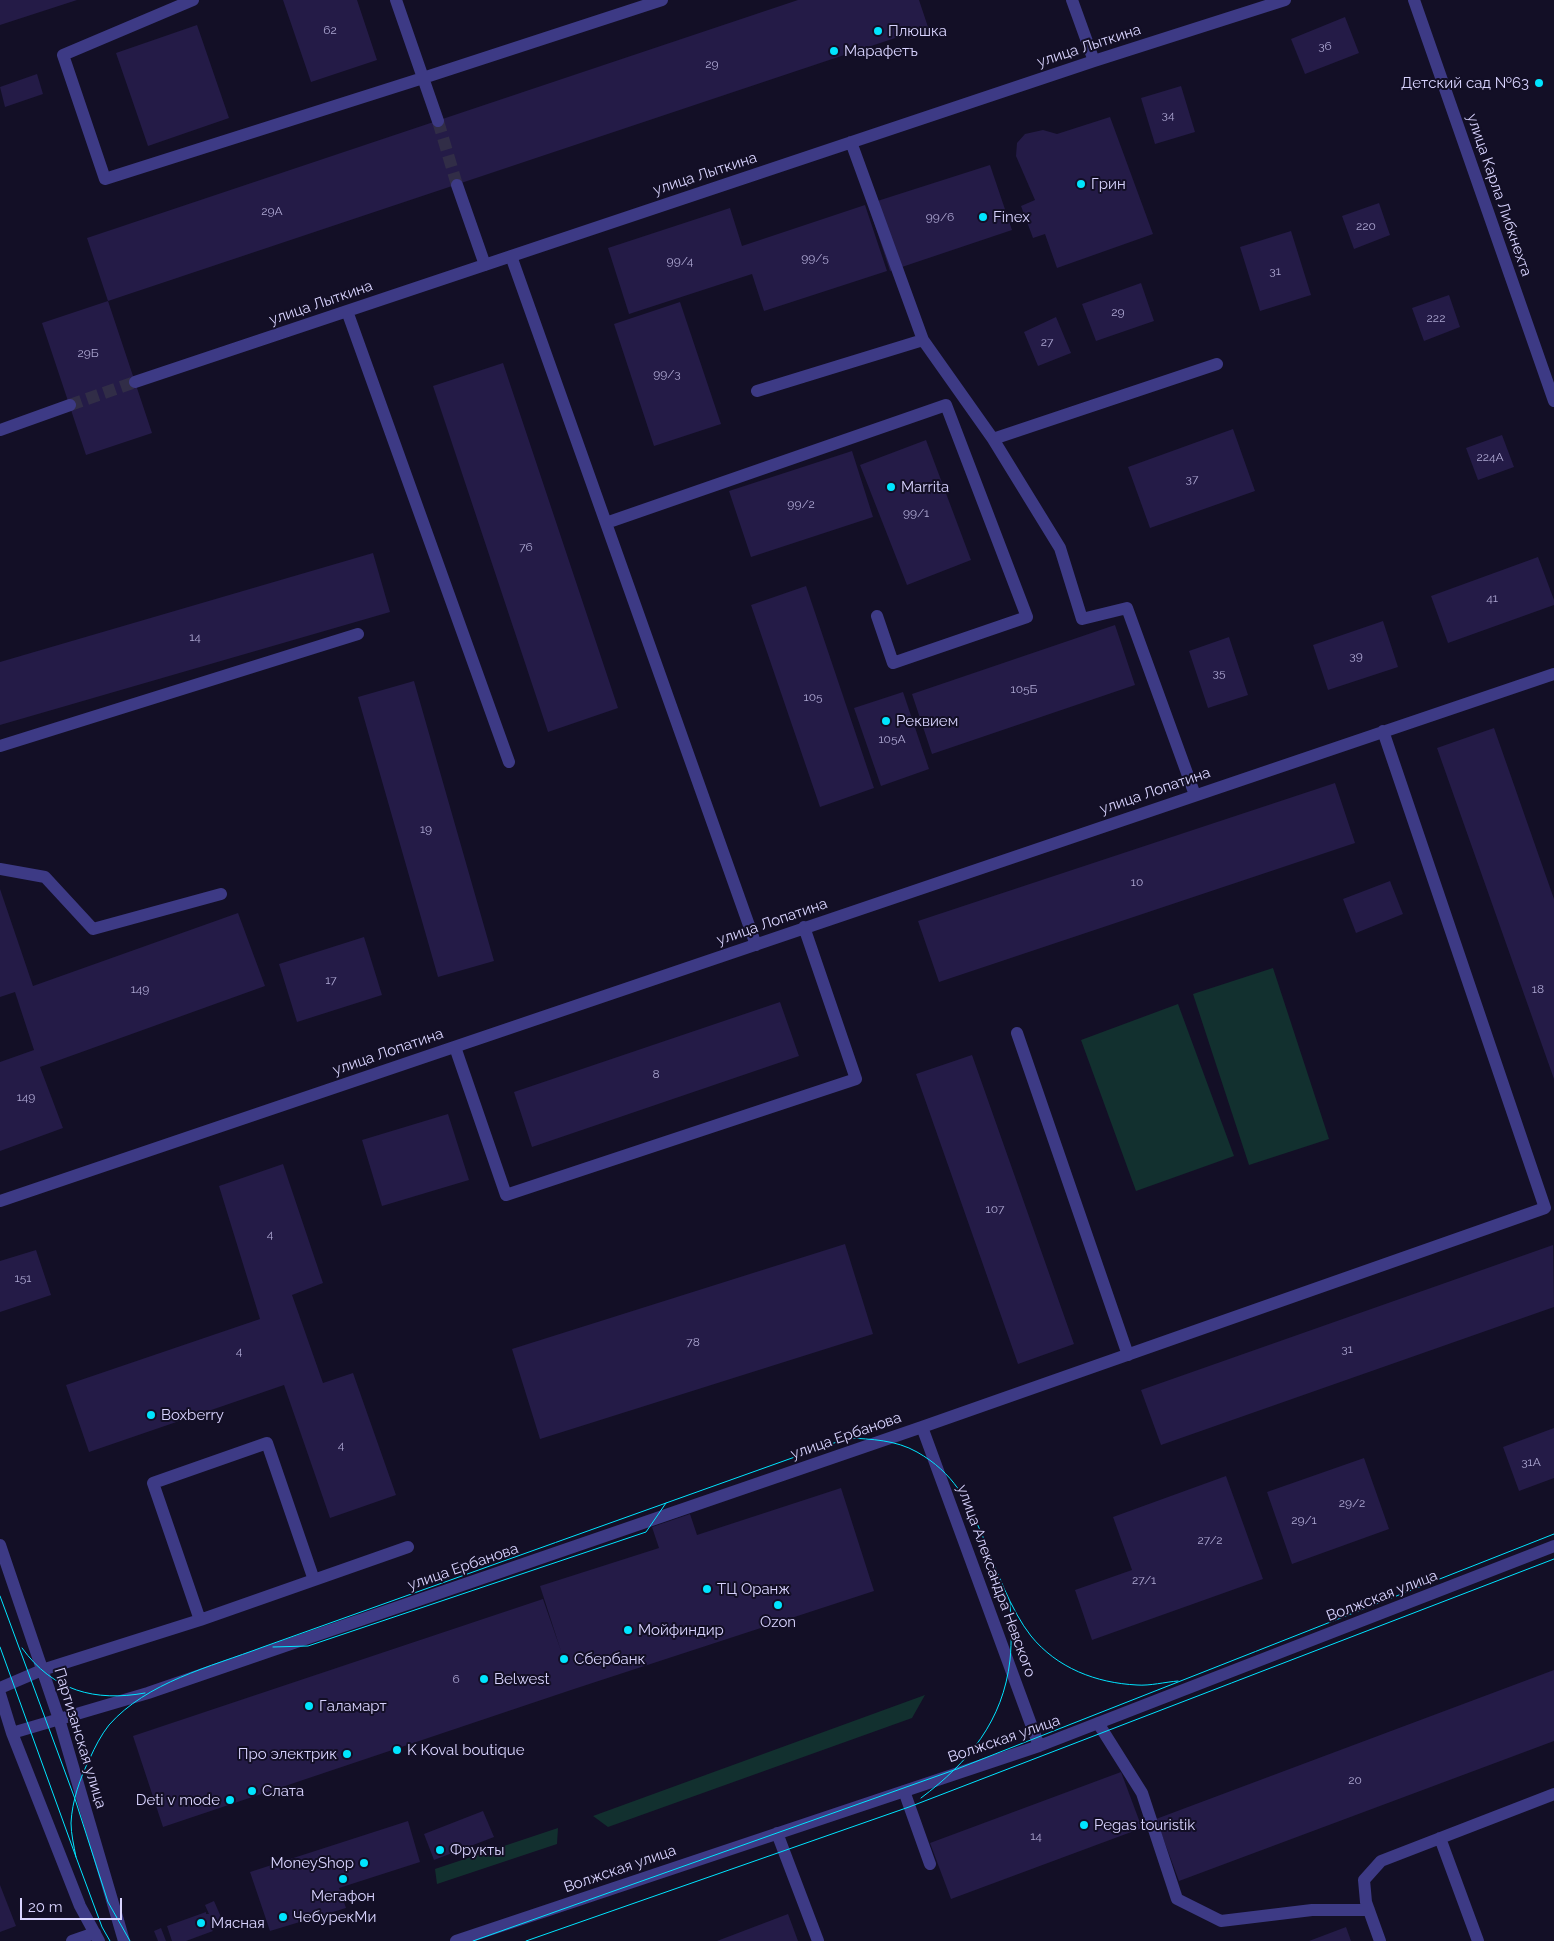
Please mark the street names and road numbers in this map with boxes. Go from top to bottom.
street label: улица Лыткина [1035,21,1143,71]
street label: улица Карла Либкнехта [1463,111,1535,279]
street label: улица Лыткина [651,149,759,199]
street label: улица Лыткина [267,277,375,329]
street label: улица Лопатина [1097,764,1213,818]
street label: улица Лопатина [714,895,830,949]
street label: улица Лопатина [330,1025,446,1079]
street label: улица Ербанова [788,1409,904,1463]
street label: улица Александра Невского [953,1482,1039,1680]
street label: улица Ербанова [405,1540,521,1594]
street label: Волжская улица [1324,1567,1440,1625]
street label: Партизанская улица [50,1665,110,1811]
street label: Волжская улица [946,1711,1062,1767]
street label: Волжская улица [562,1841,678,1897]

